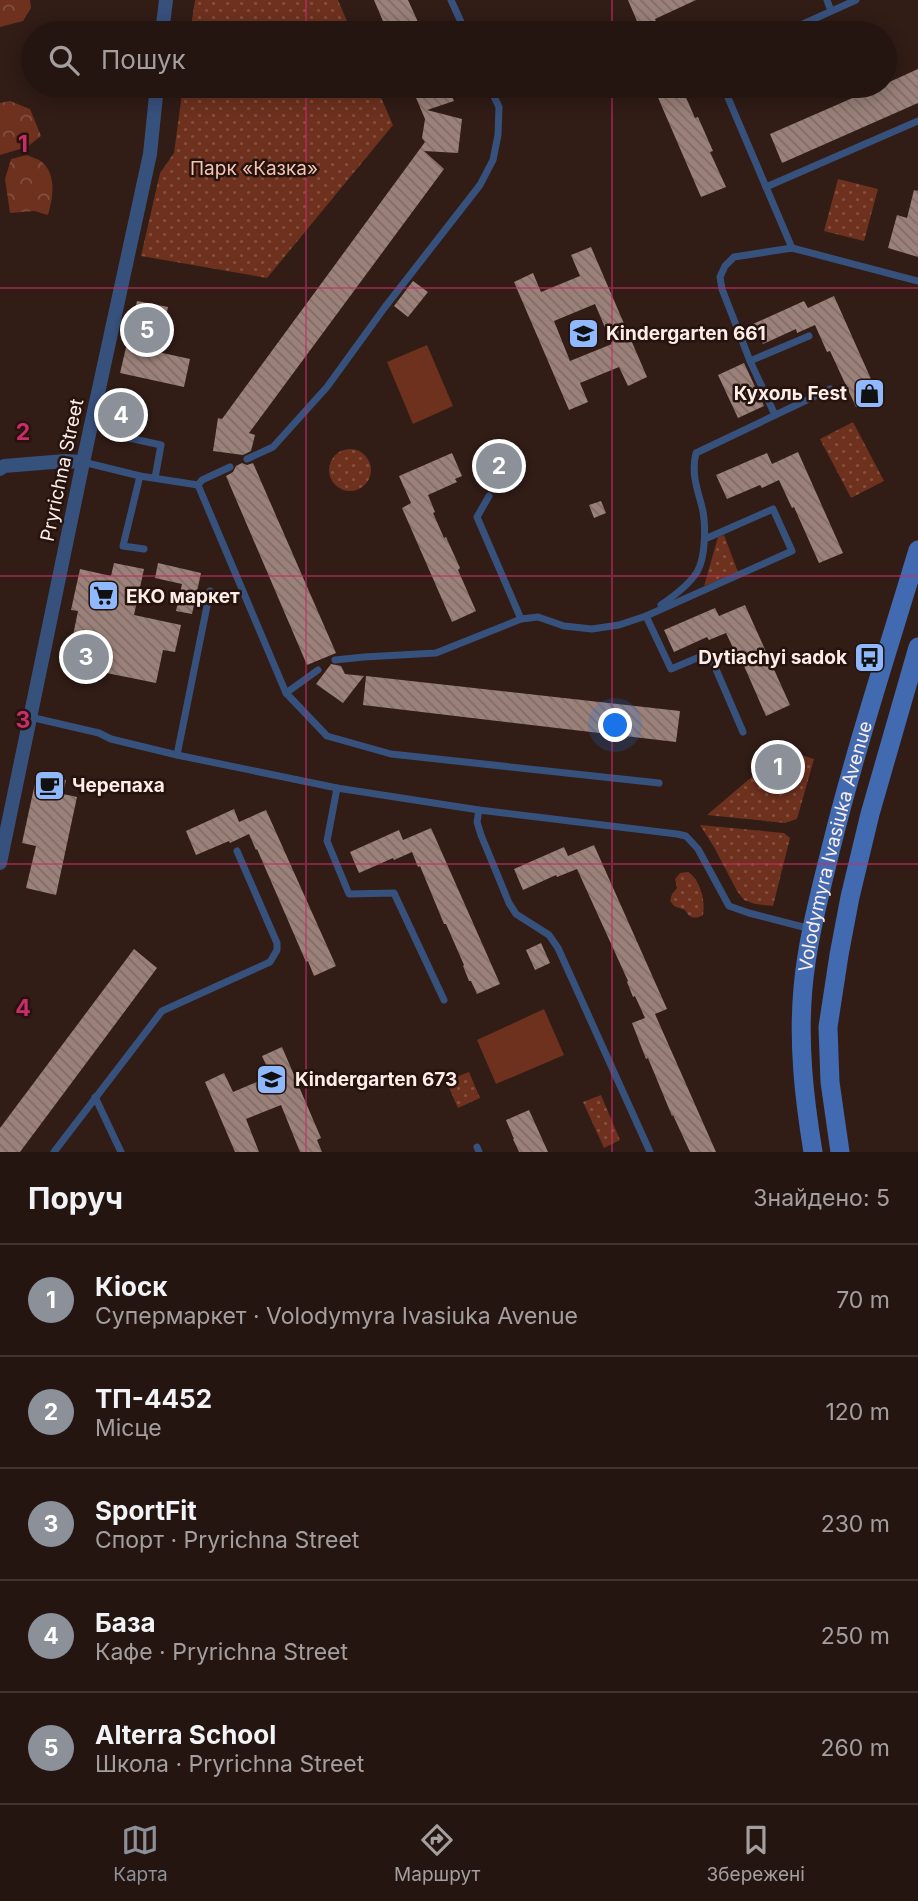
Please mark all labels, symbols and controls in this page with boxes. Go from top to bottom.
search box [21,21,897,98]
icon: search [45,41,83,79]
text: Пошук [101,44,186,75]
text: 1 [18,130,28,158]
park label: Парк «Казка» [190,157,318,180]
pin: 5 [124,304,170,356]
school or university icon: Kindergarten 661 [566,316,600,350]
place label: Kindergarten 661 [606,322,766,345]
shop icon: Кухоль Fest [853,376,887,410]
place label: Кухоль Fest [734,382,847,405]
pin: 4 [98,389,144,441]
street label: Pryrichna Street [36,397,88,543]
text: 2 [16,418,30,446]
pin: 2 [476,440,522,492]
supermarket icon: ЕКО маркет [86,579,120,613]
place label: ЕКО маркет [126,585,240,608]
pin: 3 [63,631,109,683]
bus stop icon: Dytiachyi sadok [853,640,887,674]
place label: Dytiachyi sadok [698,646,847,669]
text: 3 [16,706,30,734]
your location [598,708,632,742]
street label: Volodymyra Ivasiuka Avenue [793,718,877,973]
pin: 1 [755,741,801,793]
cafe icon: Черепаха [32,768,66,802]
place label: Черепаха [72,774,165,797]
text: 4 [15,994,31,1022]
school or university icon: Kindergarten 673 [255,1062,289,1096]
place label: Kindergarten 673 [295,1068,457,1091]
text: Поруч [28,1180,123,1216]
text: Знайдено: 5 [753,1184,890,1212]
text: Кіоск [95,1271,167,1302]
text: 1 [46,1286,56,1314]
text: 70 m [836,1286,890,1314]
text: Супермаркет · Volodymyra Ivasiuka Avenue [95,1302,578,1330]
text: ТП-4452 [95,1383,212,1414]
text: 2 [44,1398,58,1426]
text: 120 m [825,1398,890,1426]
text: Місце [95,1414,162,1442]
text: SportFit [95,1495,197,1526]
text: 3 [44,1510,58,1538]
text: 230 m [821,1510,890,1538]
text: Спорт · Pryrichna Street [95,1526,359,1554]
text: База [95,1607,156,1638]
text: 4 [43,1622,59,1650]
text: 250 m [821,1622,890,1650]
text: Кафе · Pryrichna Street [95,1638,348,1666]
text: Alterra School [95,1719,276,1750]
text: 5 [44,1734,58,1762]
text: 260 m [821,1734,890,1762]
text: Школа · Pryrichna Street [95,1750,364,1778]
tab: Карта [113,1821,168,1886]
tab: Маршрут [394,1821,480,1886]
tab: Збережені [707,1821,805,1886]

